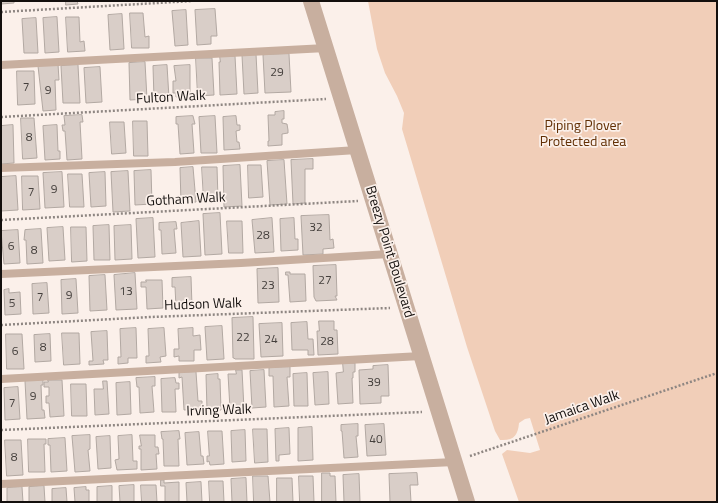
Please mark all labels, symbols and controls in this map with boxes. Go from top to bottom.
house number: 29 [270,66,284,80]
house number: 7 [23,81,29,95]
house number: 9 [45,84,51,98]
street label: Fulton Walk [136,88,206,108]
park label: Piping Plover Protected area [540,119,626,152]
house number: 8 [26,131,32,145]
house number: 9 [51,183,57,197]
street label: Breezy Point Boulevard [361,184,417,320]
house number: 7 [28,186,34,200]
street label: Gotham Walk [146,190,226,210]
house number: 32 [309,221,323,235]
house number: 28 [256,229,270,243]
house number: 6 [8,240,14,254]
house number: 8 [31,244,37,258]
house number: 27 [318,274,332,288]
house number: 23 [261,279,275,293]
house number: 13 [119,285,133,299]
house number: 9 [66,289,72,303]
house number: 7 [37,291,43,305]
street label: Hudson Walk [164,295,242,315]
house number: 5 [9,297,15,311]
house number: 22 [236,331,250,345]
house number: 24 [264,333,278,347]
house number: 28 [320,335,334,349]
house number: 8 [40,341,46,355]
house number: 6 [12,345,18,359]
house number: 39 [367,376,381,390]
street label: Jamaica Walk [542,387,622,429]
house number: 9 [30,390,36,404]
house number: 7 [9,397,15,411]
street label: Irving Walk [186,401,252,421]
house number: 40 [369,433,383,447]
house number: 8 [11,451,17,465]

